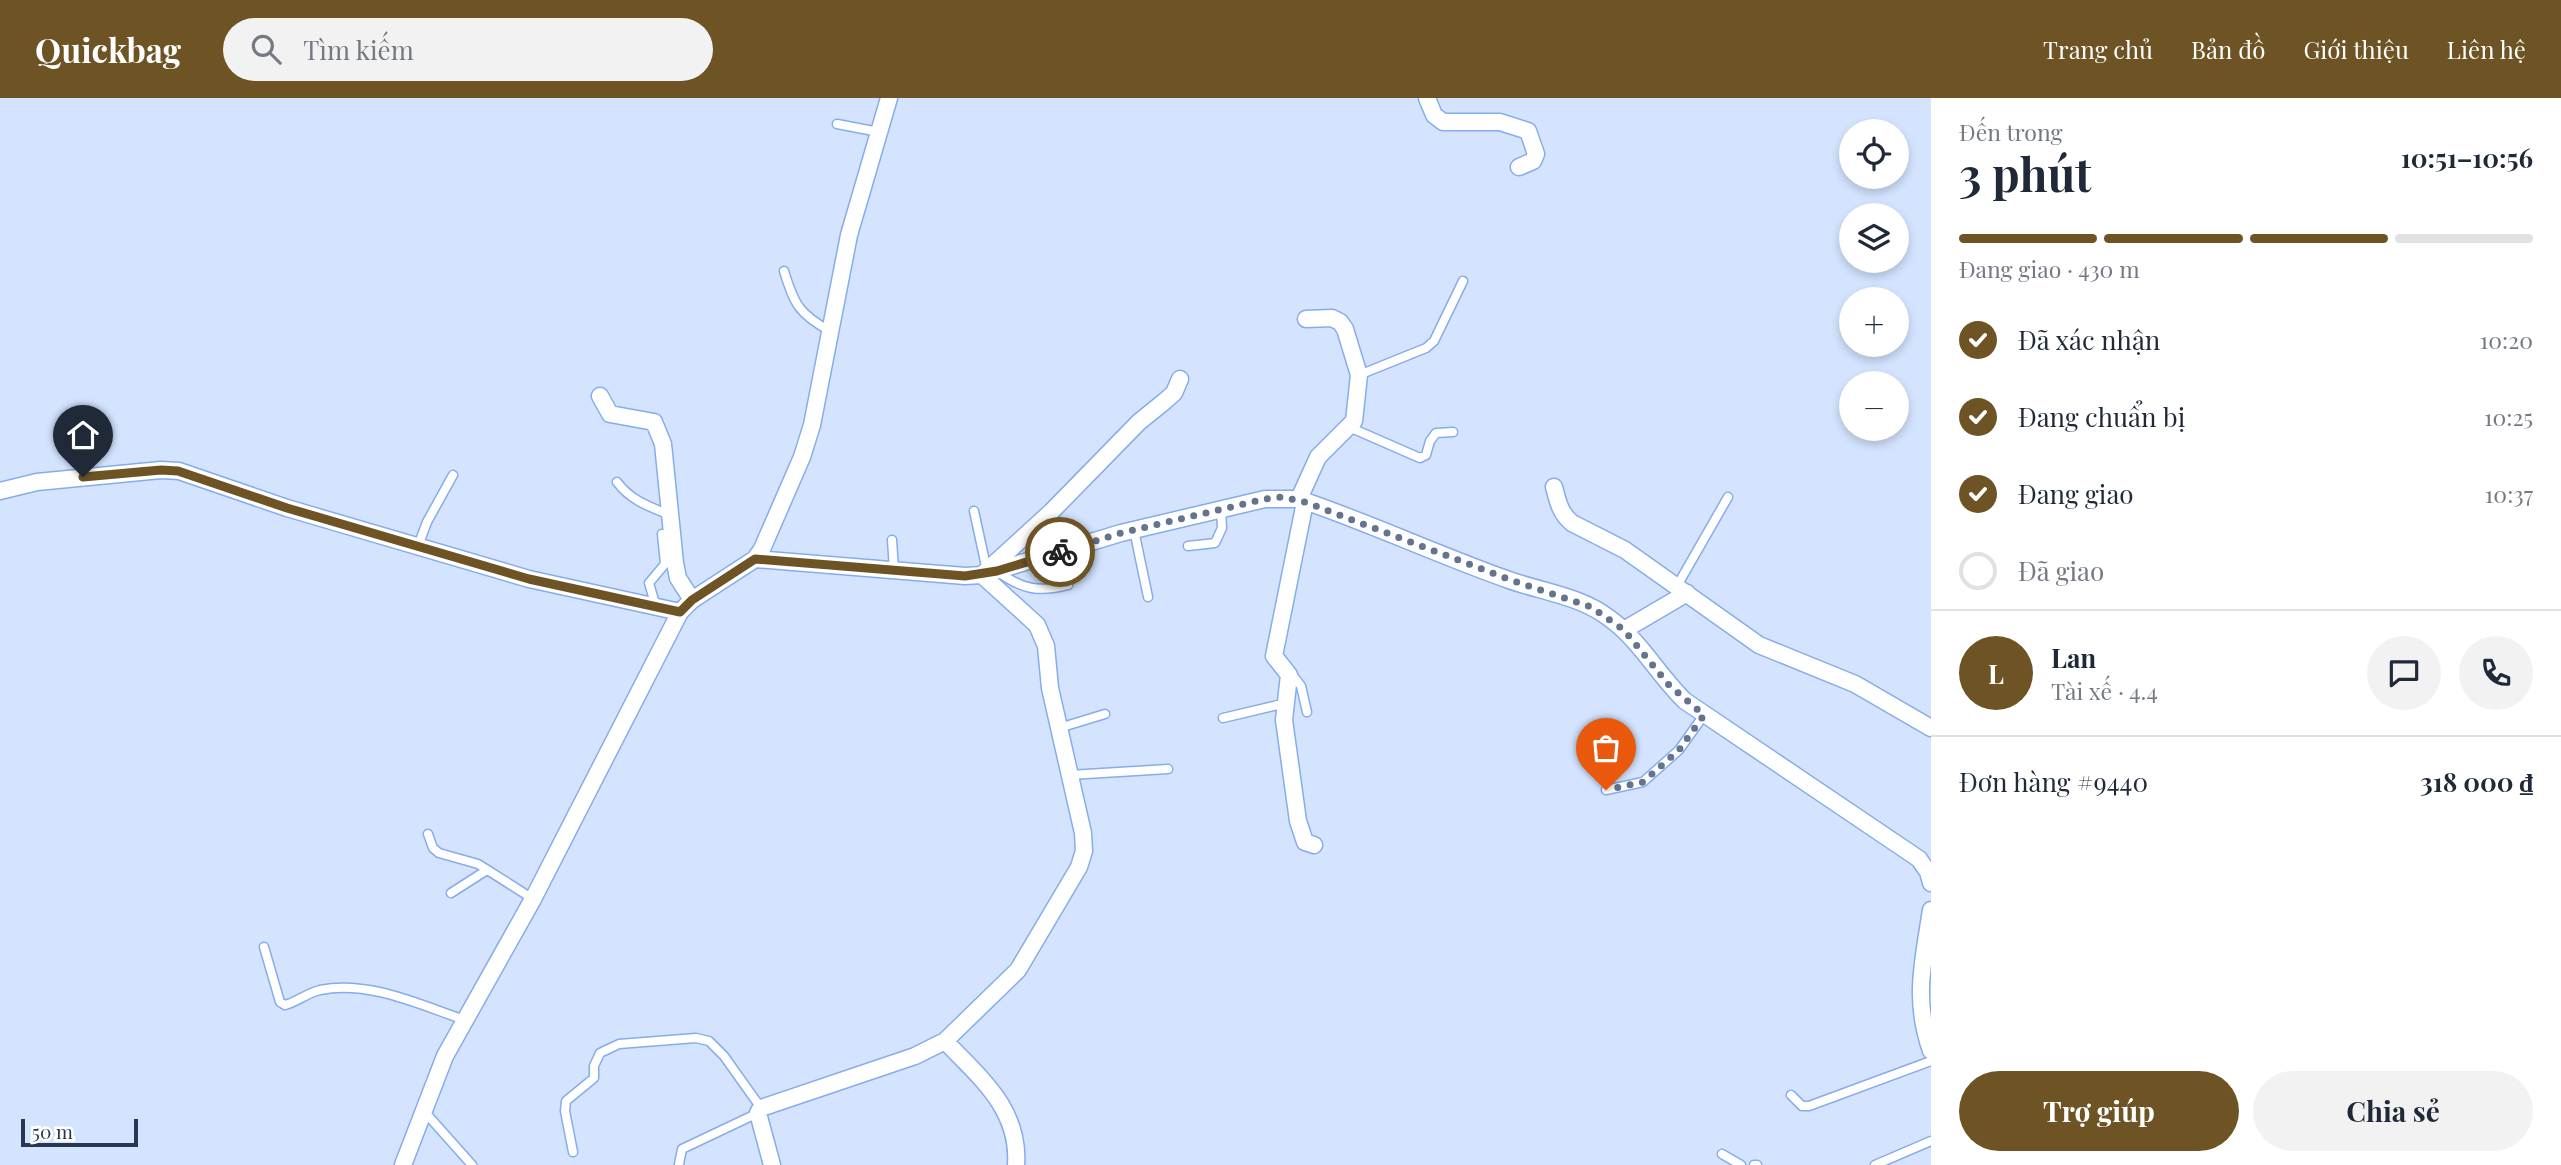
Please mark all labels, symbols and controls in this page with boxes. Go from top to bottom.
search box [223,18,713,81]
text: Quickbag [35,27,181,71]
icon: search [247,30,285,68]
text: Tìm kiếm [303,32,414,67]
text: Trang chủ [2043,33,2153,65]
text: Bản đồ [2191,33,2265,65]
text: Giới thiệu [2303,33,2409,65]
text: Liên hệ [2447,33,2526,65]
text: Đến trong [1959,116,2063,147]
map controls [1839,119,1909,441]
button: locate [1839,119,1909,189]
text: 10:51–10:56 [2401,140,2533,175]
text: 3 phút [1959,142,2092,204]
button: layers [1839,203,1909,273]
text: Đang giao · 430 m [1959,253,2140,284]
button: + [1839,287,1909,357]
icon: check [1959,321,1997,359]
text: Đã xác nhận [2018,322,2160,357]
text: 10:20 [2480,324,2533,355]
button: − [1839,371,1909,441]
icon: check [1959,398,1997,436]
text: Đang chuẩn bị [2018,399,2185,434]
text: 10:25 [2484,401,2533,432]
pin [53,405,113,477]
icon: home [64,416,102,454]
icon: check [1959,475,1997,513]
text: Đang giao [2018,476,2134,511]
text: 10:37 [2485,478,2533,509]
courier [1025,517,1095,587]
icon: bike [1041,533,1079,571]
text: Đã giao [2018,553,2104,588]
button: chat [2367,636,2441,710]
button: phone [2459,636,2533,710]
text: Lan [2051,640,2096,675]
text: L [1988,656,2004,691]
text: Tài xế · 4.4 [2051,675,2158,706]
pin [1576,718,1636,790]
icon: bag [1587,729,1625,767]
text: Đơn hàng #9440 [1959,764,2148,799]
text: 318 000 ₫ [2420,764,2533,799]
button: Trợ giúp [1959,1071,2239,1151]
button: Chia sẻ [2253,1071,2533,1151]
scale bar [21,1116,138,1148]
text: 50 m [32,1118,73,1144]

